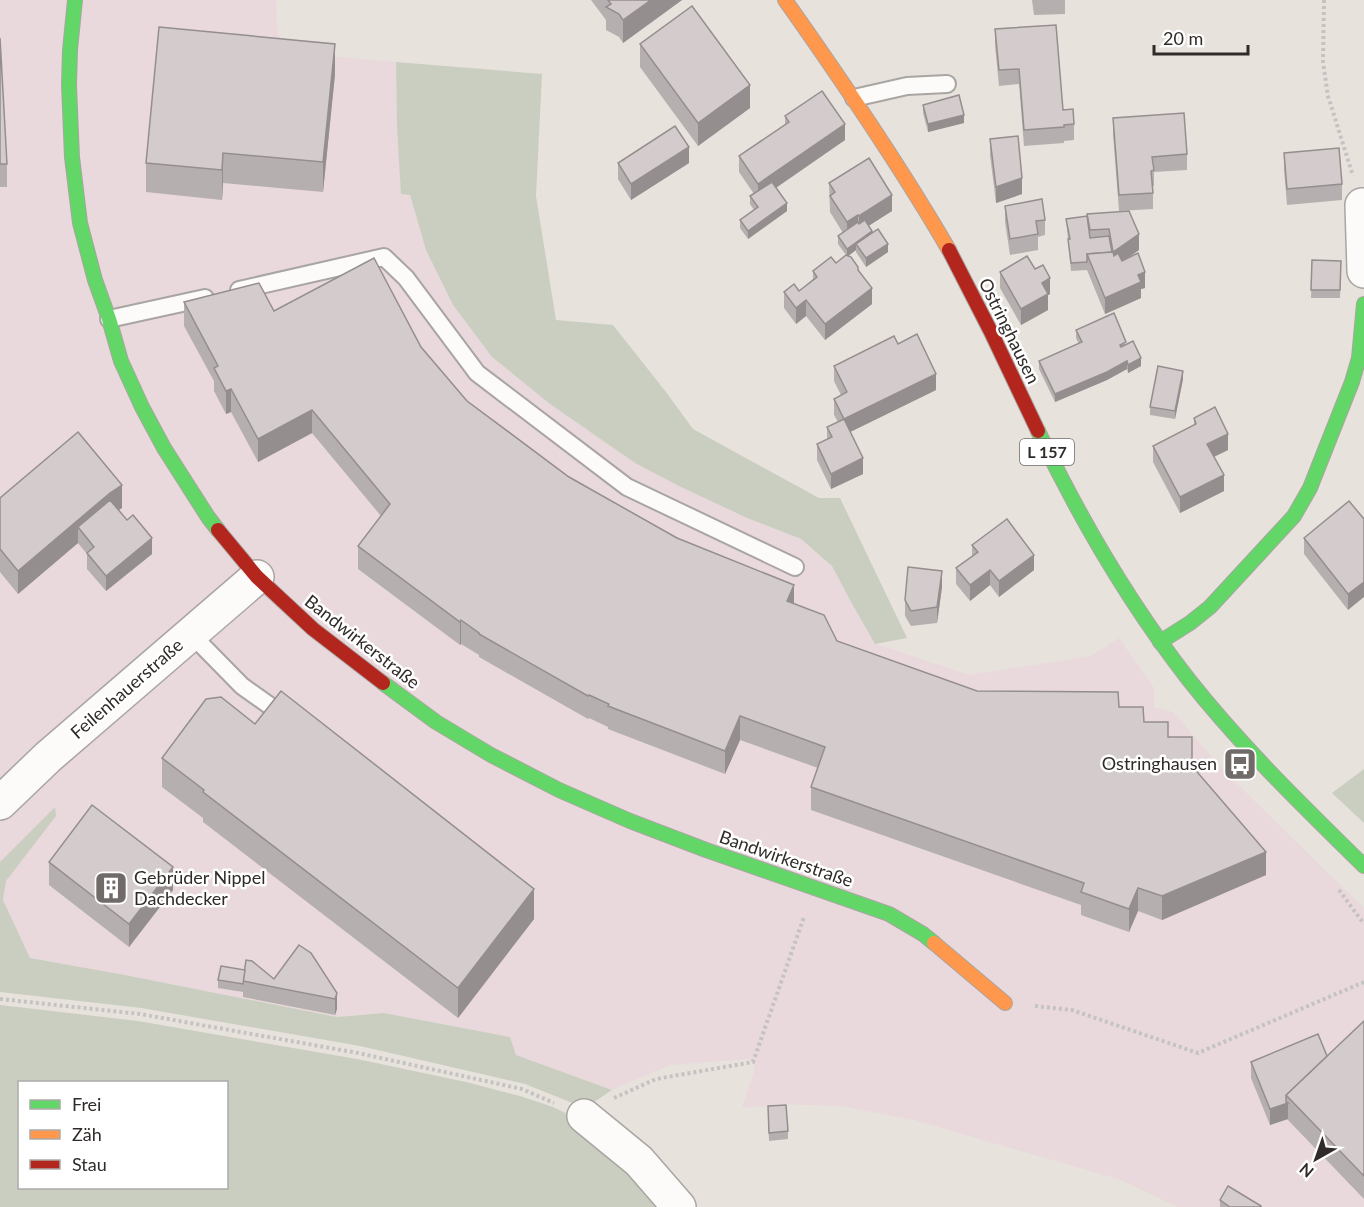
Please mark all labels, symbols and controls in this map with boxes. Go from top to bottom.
scale bar [1154,18,1248,56]
text: 20 m [1163,27,1203,49]
street label: Ostringhausen [975,274,1045,387]
road number: L 157 [1020,439,1074,465]
street label: Bandwirkerstraße [301,590,424,693]
street label: Feilenhauerstraße [66,633,187,743]
bus stop icon: Ostringhausen [1222,746,1258,782]
place label: Ostringhausen [1102,752,1217,774]
street label: Bandwirkerstraße [717,825,856,891]
place label: Gebrüder Nippel Dachdecker [134,866,265,909]
building icon: Gebrüder Nippel Dachdecker [93,870,129,906]
legend [18,1081,228,1189]
text: Frei [72,1093,101,1115]
text: Zäh [72,1123,102,1145]
north arrow [1286,1129,1346,1189]
text: Stau [72,1153,107,1175]
text: N [1295,1160,1317,1182]

